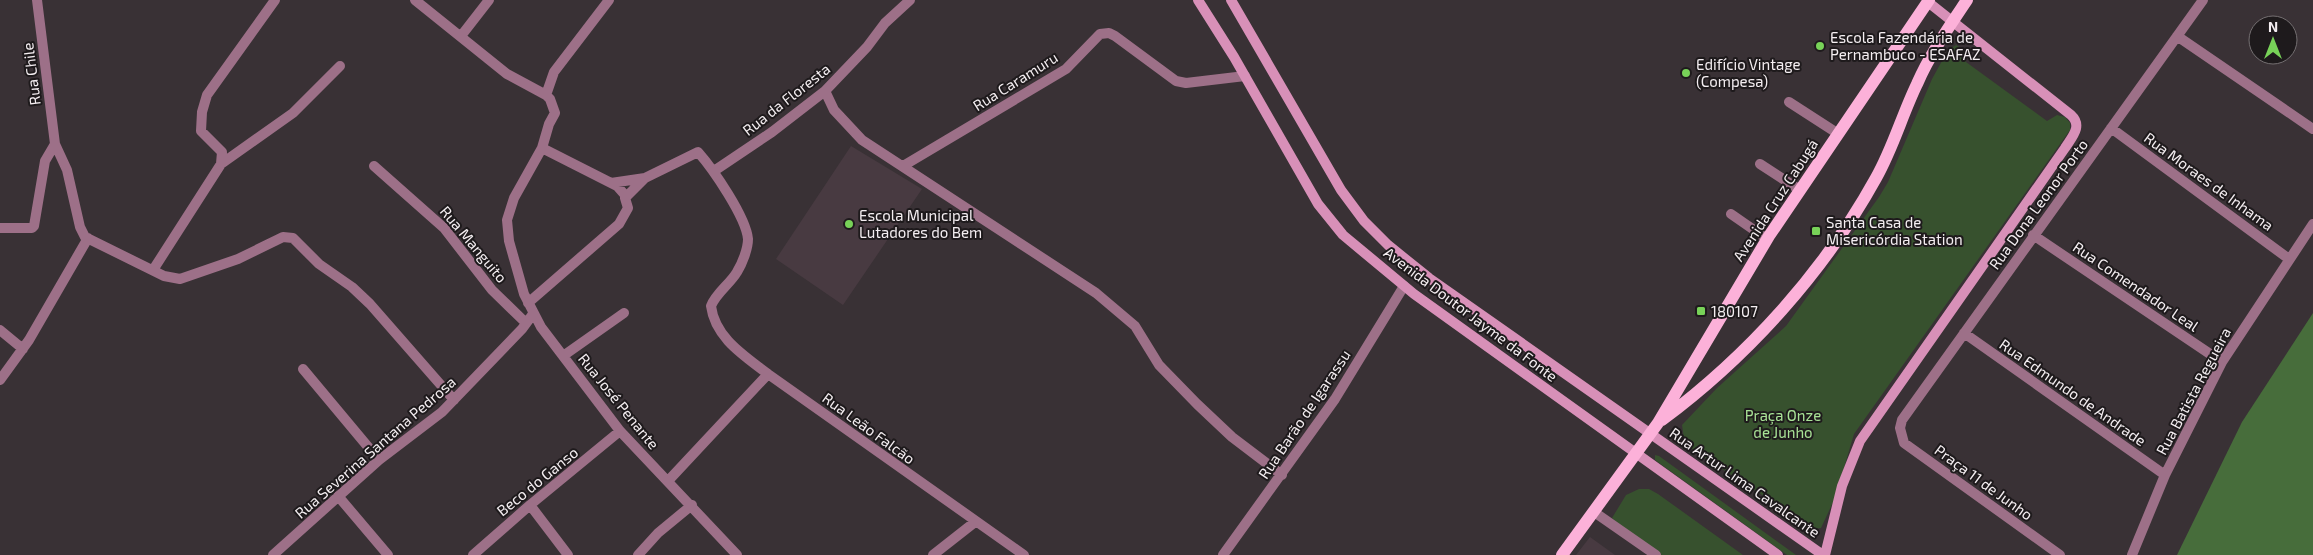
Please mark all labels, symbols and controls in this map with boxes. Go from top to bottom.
north arrow [2248,15,2298,65]
text: N [2268,18,2278,35]
place label: Escola Fazendária de Pernambuco - ESAFAZ [1830,28,1980,63]
marker: Escola Fazendária de Pernambuco - ESAFAZ [1814,40,1826,52]
street label: Rua Chile [18,42,44,106]
street label: Rua Caramuru [969,48,1061,114]
place label: Edifício Vintage (Compesa) [1696,55,1801,90]
street label: Rua da Floresta [739,59,833,139]
marker: Edifício Vintage (Compesa) [1680,67,1692,79]
street label: Rua Moraes de Inhama [2141,128,2277,234]
street label: Avenida Cruz Cabugá [1729,136,1821,264]
street label: Rua Dona Leonor Porto [1985,136,2091,272]
street label: Rua Manguito [437,202,511,286]
place label: Escola Municipal Lutadores do Bem [859,206,982,241]
place label: Santa Casa de Misericórdia Station [1826,213,1963,248]
marker: Escola Municipal Lutadores do Bem [843,218,855,230]
marker: Santa Casa de Misericórdia Station [1810,225,1822,237]
street label: Rua Comendador Leal [2070,237,2203,335]
street label: Avenida Doutor Jayme da Fonte [1381,243,1561,385]
place label: 180107 [1711,302,1758,320]
marker: 180107 [1695,305,1707,317]
street label: Rua Batista Regueira [2152,324,2234,458]
street label: Rua Edmundo de Andrade [1996,335,2150,449]
street label: Rua Barão de Igarassu [1254,346,1354,482]
street label: Rua José Penante [575,349,663,453]
street label: Rua Severina Santana Pedrosa [291,372,459,522]
street label: Rua Leão Falcão [819,388,919,468]
park label: Praça Onze de Junho [1745,406,1821,441]
street label: Rua Artur Lima Cavalcante [1666,423,1824,541]
street label: Praça 11 de Junho [1931,440,2036,524]
street label: Beco do Ganso [493,443,581,519]

